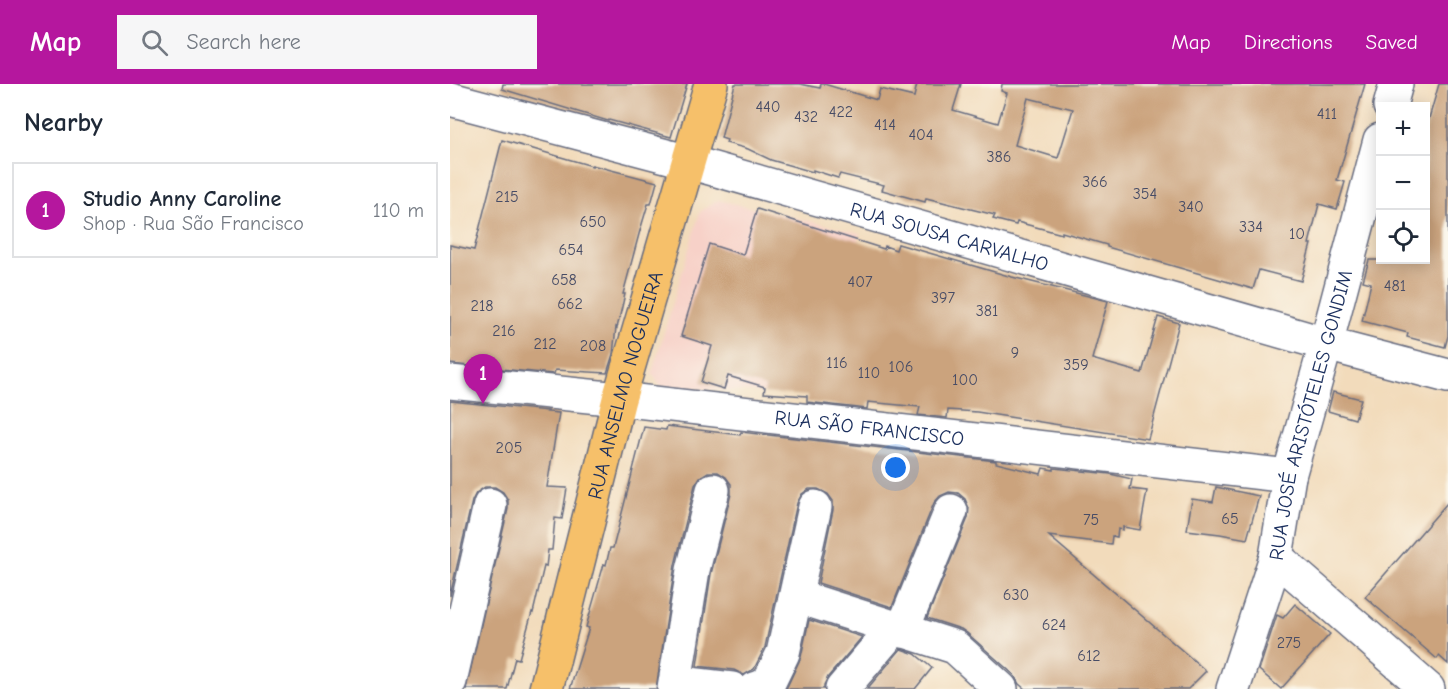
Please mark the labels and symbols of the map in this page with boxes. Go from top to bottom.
house number: 440 [755,98,781,116]
house number: 422 [829,103,853,121]
house number: 411 [1317,105,1337,123]
house number: 432 [794,108,818,126]
house number: 414 [874,116,896,134]
house number: 404 [908,126,934,144]
house number: 386 [986,148,1012,166]
house number: 366 [1082,173,1108,191]
house number: 354 [1133,185,1157,203]
house number: 215 [495,188,519,206]
street label: RUA SOUSA CARVALHO [847,198,1051,276]
house number: 340 [1178,198,1204,216]
house number: 650 [579,213,607,231]
house number: 334 [1239,218,1263,236]
house number: 10 [1289,225,1305,243]
house number: 654 [558,241,584,259]
street label: RUA JOSÉ ARISTÓTELES GONDIM [1265,267,1357,562]
street label: RUA ANSELMO NOGUEIRA [583,268,668,502]
house number: 658 [551,271,577,289]
house number: 407 [847,273,873,291]
house number: 481 [1384,277,1406,295]
house number: 397 [931,289,956,307]
house number: 662 [557,295,583,313]
house number: 218 [471,297,493,315]
house number: 381 [976,302,998,320]
house number: 216 [492,322,516,340]
house number: 212 [533,335,557,353]
house number: 208 [580,337,606,355]
house number: 9 [1011,344,1019,362]
pin: 1 [464,354,502,404]
house number: 116 [826,354,848,372]
house number: 359 [1063,356,1089,374]
house number: 106 [889,358,913,376]
house number: 110 [858,364,880,382]
house number: 100 [952,371,978,389]
street label: RUA SÃO FRANCISCO [773,406,965,451]
house number: 205 [496,439,522,457]
your location [881,453,910,482]
house number: 65 [1221,510,1239,528]
house number: 75 [1083,511,1099,529]
house number: 630 [1003,586,1029,604]
house number: 624 [1042,616,1066,634]
house number: 275 [1277,634,1301,652]
house number: 612 [1077,647,1101,665]

